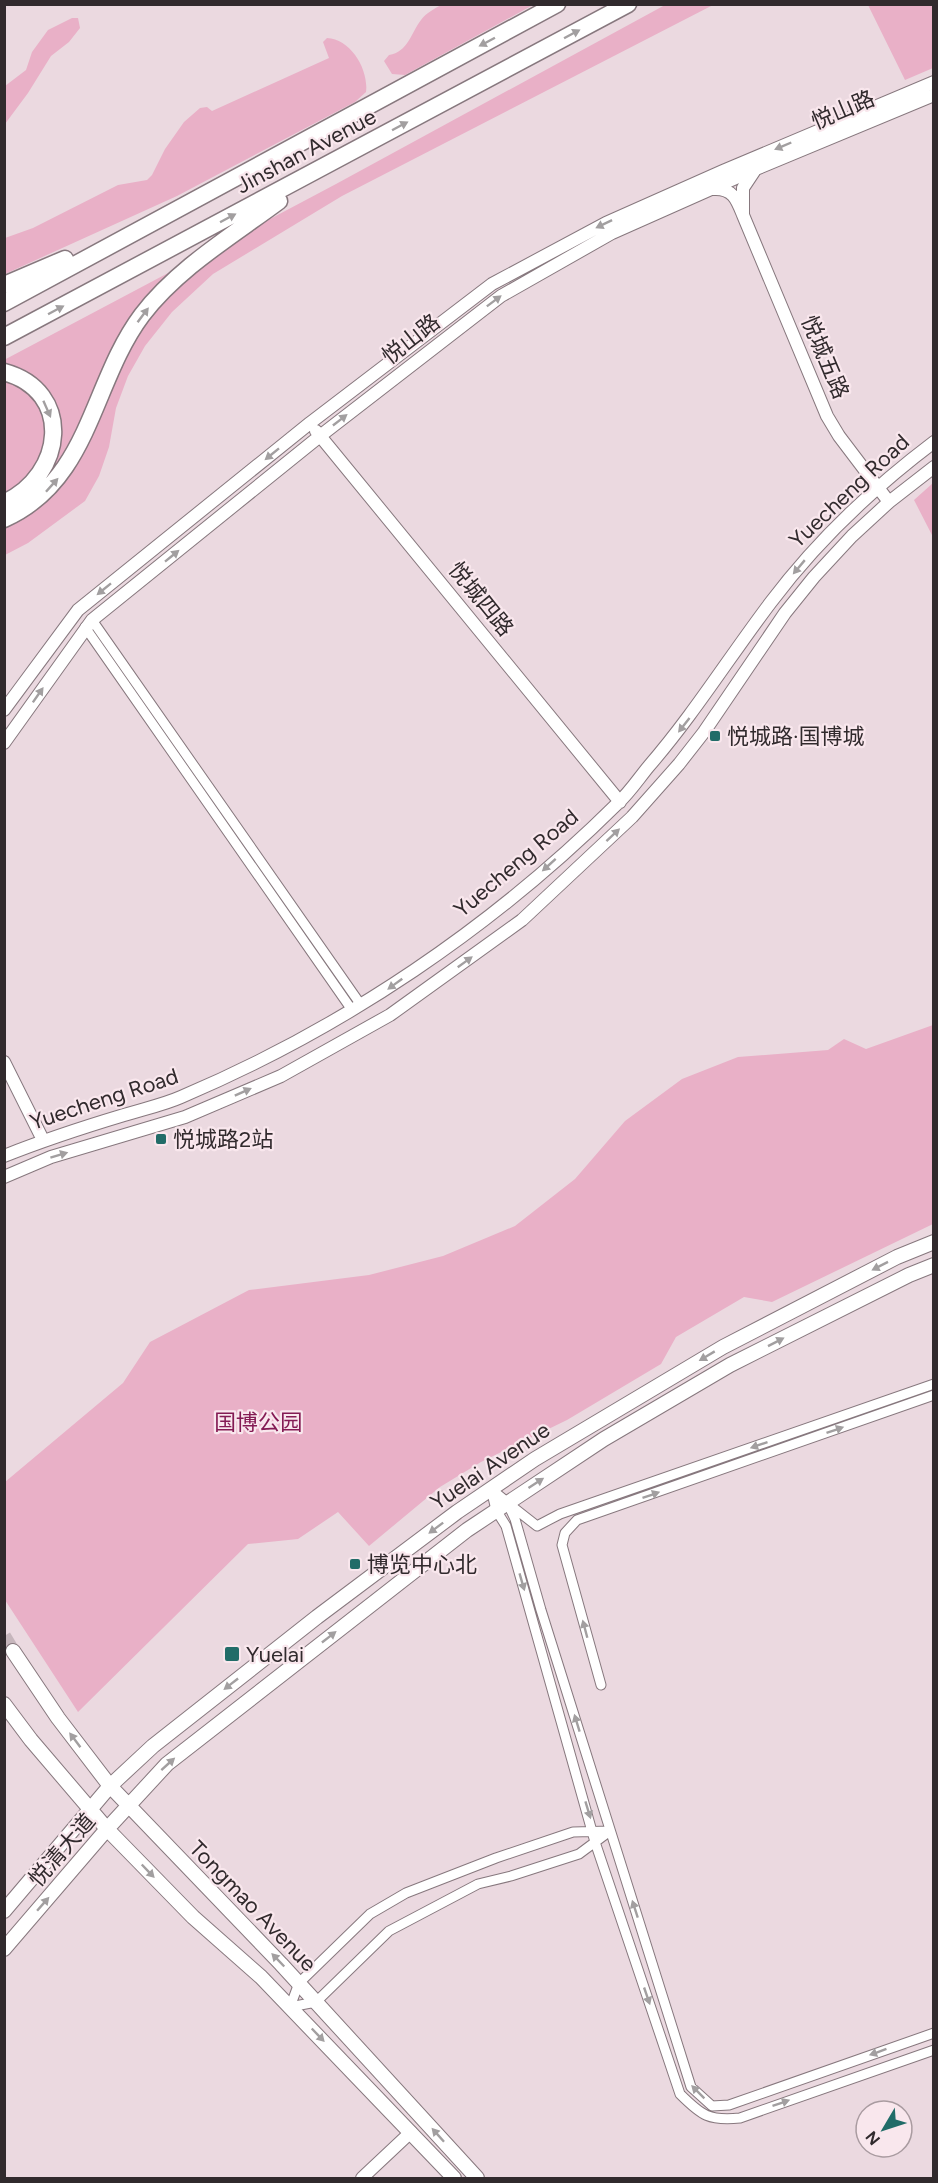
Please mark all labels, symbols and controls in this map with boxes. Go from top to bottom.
one-way arrow [564,29,581,39]
one-way arrow [479,37,496,47]
street label: 悦山路 [807,85,879,135]
street label: Jinshan Avenue [231,103,381,199]
one-way arrow [392,121,409,131]
one-way arrow [773,141,791,151]
one-way arrow [220,213,237,223]
one-way arrow [596,220,613,229]
one-way arrow [486,295,502,307]
one-way arrow [47,305,65,315]
one-way arrow [137,307,149,322]
street label: 悦山路 [377,308,445,370]
street label: 悦城五路 [795,311,855,403]
one-way arrow [42,400,52,418]
one-way arrow [332,414,348,427]
street label: Yuecheng Road [783,428,915,554]
one-way arrow [264,447,280,460]
one-way arrow [45,478,59,493]
one-way arrow [164,550,179,562]
street label: 悦城四路 [443,556,519,642]
one-way arrow [792,559,805,575]
one-way arrow [96,582,112,595]
one-way arrow [32,688,44,704]
one-way arrow [678,717,690,732]
place label: 悦城路·国博城 [727,723,865,750]
marker: 悦城路·国博城 [708,729,722,743]
street label: Yuecheng Road [448,803,584,923]
one-way arrow [605,828,620,842]
one-way arrow [542,858,557,871]
one-way arrow [457,956,472,968]
one-way arrow [387,978,403,990]
street label: Yuecheng Road [26,1062,182,1136]
one-way arrow [234,1087,252,1097]
place label: 悦城路2站 [173,1126,273,1153]
marker: 悦城路2站 [154,1132,168,1146]
one-way arrow [50,1150,68,1159]
one-way arrow [871,1261,888,1271]
one-way arrow [768,1337,785,1347]
one-way arrow [698,1351,715,1361]
park label: 国博公园 [214,1409,302,1436]
street label: Yuelai Avenue [425,1416,555,1516]
one-way arrow [826,1424,844,1434]
one-way arrow [750,1441,768,1450]
one-way arrow [528,1478,544,1489]
one-way arrow [642,1489,660,1499]
one-way arrow [429,1522,445,1534]
place label: 博览中心北 [367,1551,477,1578]
marker: 博览中心北 [348,1557,362,1571]
one-way arrow [518,1573,527,1591]
one-way arrow [580,1620,589,1638]
one-way arrow [321,1631,337,1644]
place label: Yuelai [246,1641,304,1668]
marker: Yuelai [223,1645,241,1663]
one-way arrow [223,1678,239,1691]
one-way arrow [572,1714,581,1732]
one-way arrow [68,1732,81,1748]
one-way arrow [161,1757,176,1771]
one-way arrow [584,1801,593,1819]
street label: 悦清大道 [23,1808,101,1892]
street label: Tongmao Avenue [184,1835,322,1977]
one-way arrow [140,1863,154,1877]
one-way arrow [36,1896,49,1912]
one-way arrow [630,1900,639,1918]
one-way arrow [271,1954,285,1968]
one-way arrow [643,1987,652,2005]
one-way arrow [311,2028,325,2042]
one-way arrow [869,2048,887,2058]
one-way arrow [691,2085,705,2100]
one-way arrow [772,2098,790,2108]
north arrow [854,2099,914,2159]
text: N [861,2127,884,2149]
one-way arrow [431,2128,445,2142]

